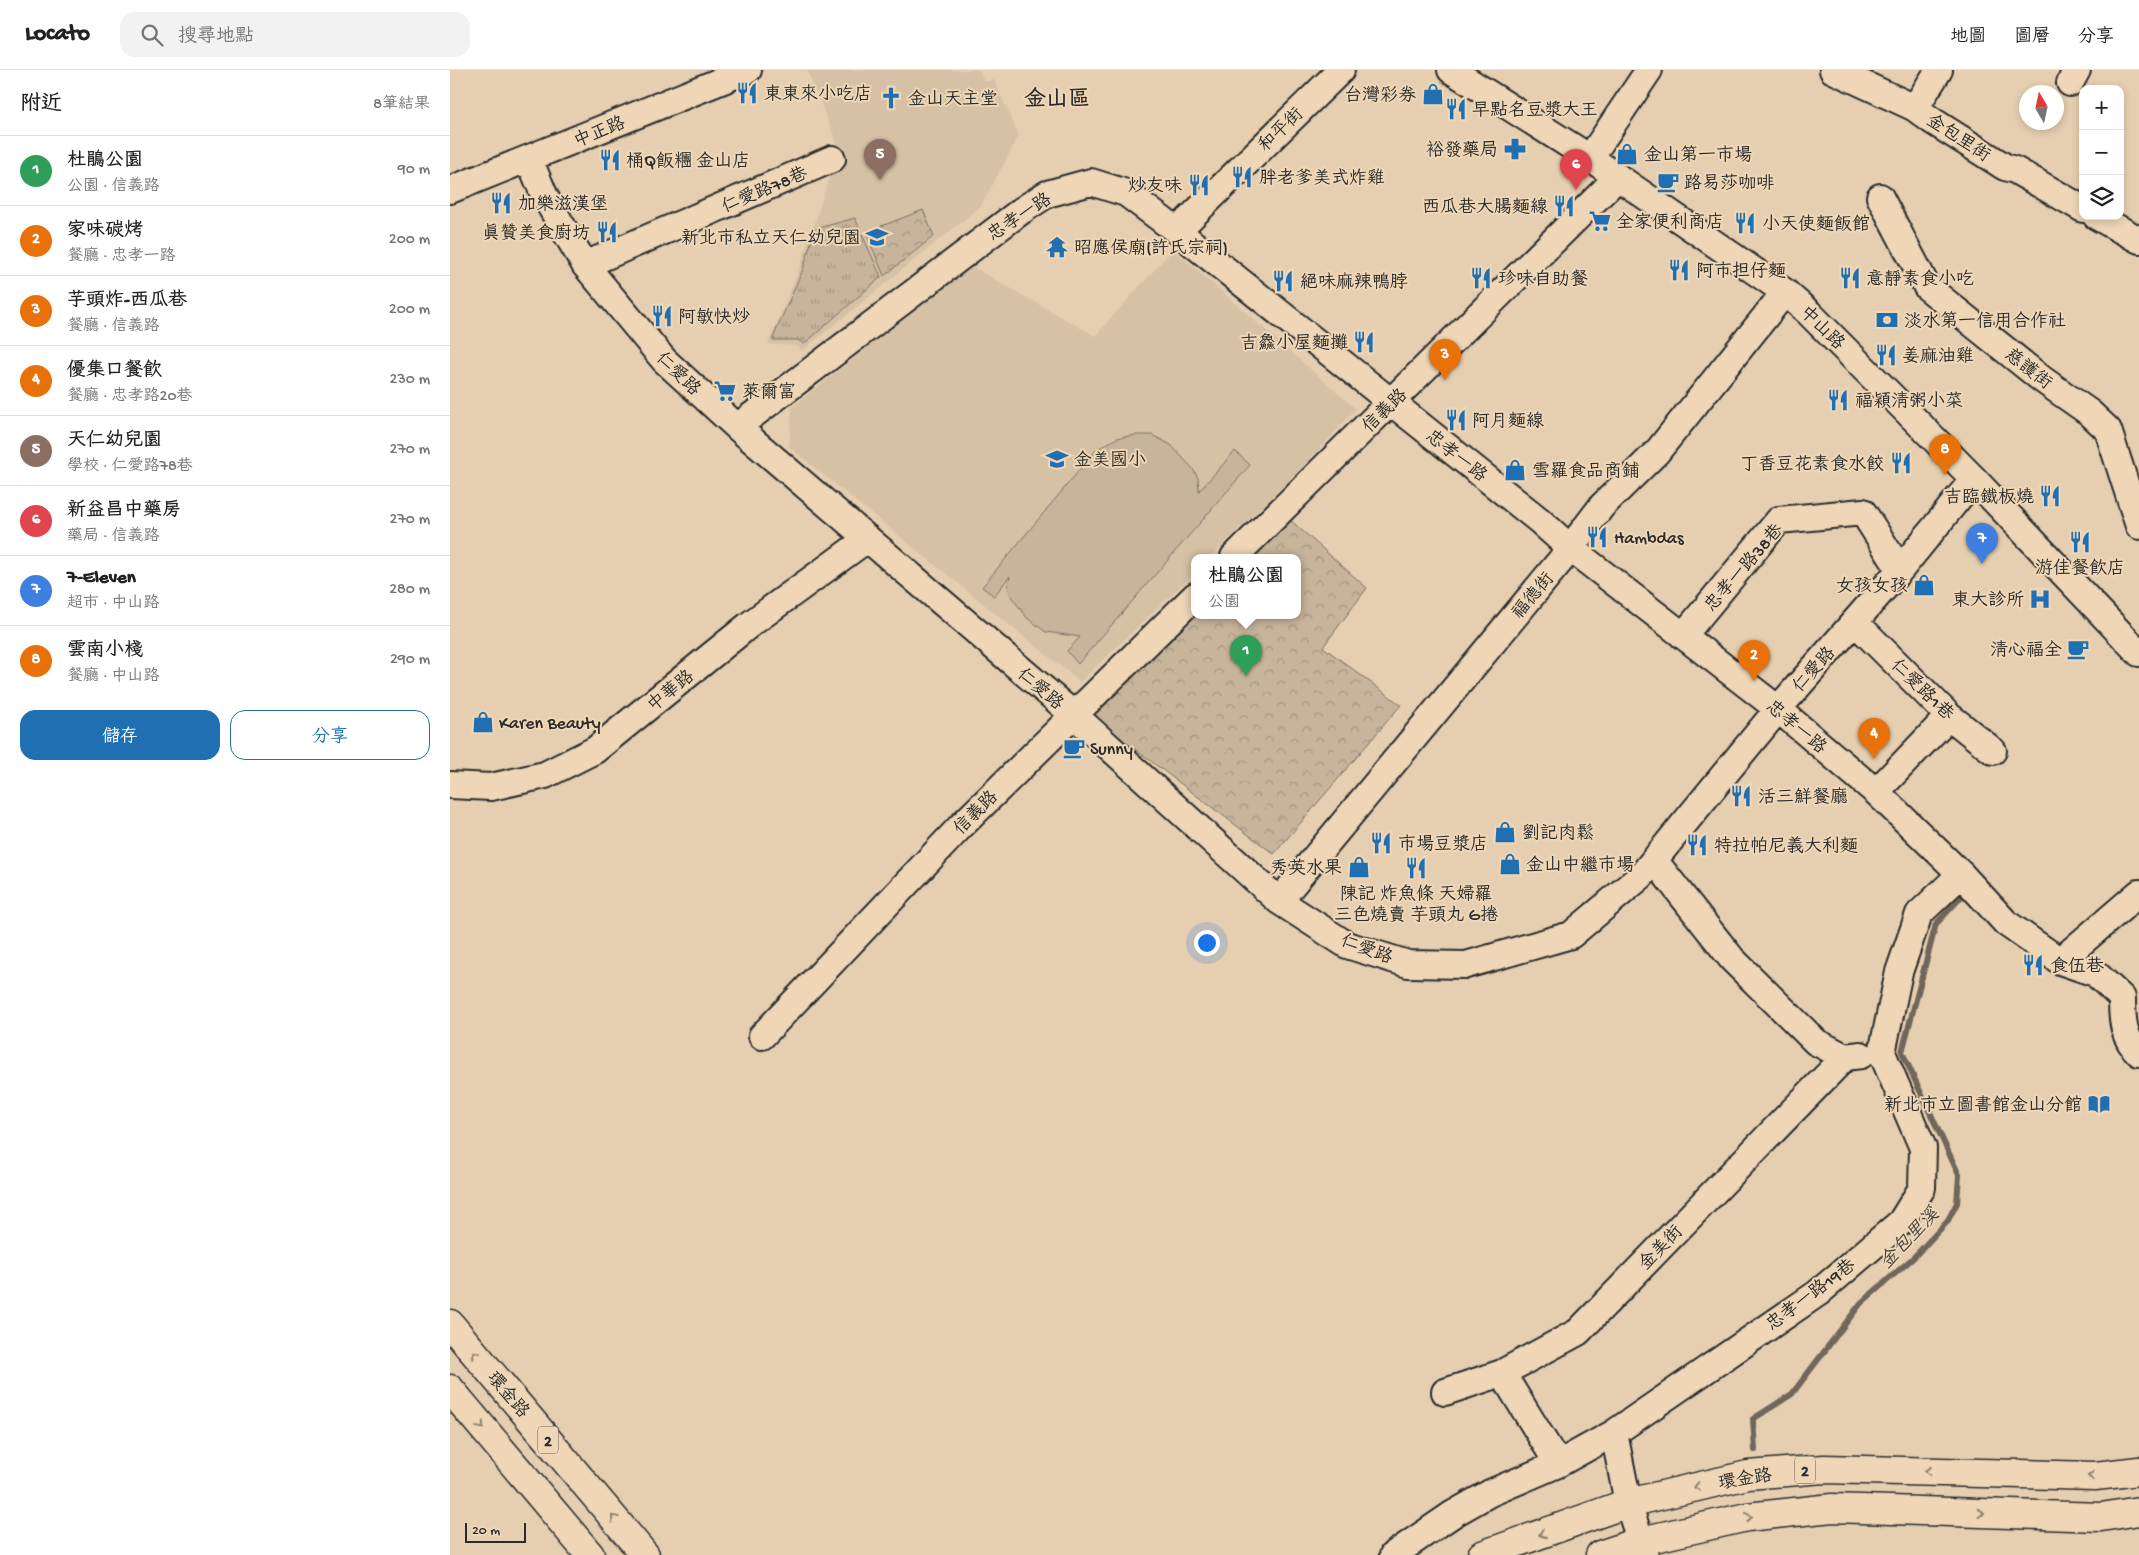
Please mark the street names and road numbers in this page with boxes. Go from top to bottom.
street label: 和平街 [1254,104,1308,157]
street label: 金包里街 [1922,109,1995,168]
street label: 中正路 [571,113,629,153]
street label: 仁愛路78巷 [718,163,811,219]
street label: 忠孝一路 [984,189,1056,247]
street label: 中山路 [1795,302,1849,355]
street label: 慈護街 [2000,344,2056,395]
street label: 仁愛路 [651,348,705,401]
street label: 信義路 [1358,385,1412,438]
street label: 忠孝一路 [1421,426,1491,487]
street label: 忠孝一路38巷 [1700,520,1789,617]
street label: 福德街 [1508,569,1559,624]
street label: 仁愛路 [1788,643,1841,698]
street label: 仁愛路1巷 [1885,655,1958,726]
street label: 仁愛路 [1012,664,1067,715]
street label: 中華路 [643,666,699,717]
street label: 忠孝一路 [1761,696,1830,759]
street label: 信義路 [950,787,1003,840]
street label: 仁愛路 [1337,930,1395,970]
street label: 金美街 [1635,1221,1688,1275]
street label: 忠孝一路19巷 [1762,1255,1860,1336]
street label: 環金路 [482,1368,533,1423]
road number: 2 [538,1426,558,1454]
road number: 2 [1795,1456,1815,1484]
street label: 環金路 [1717,1465,1774,1495]

